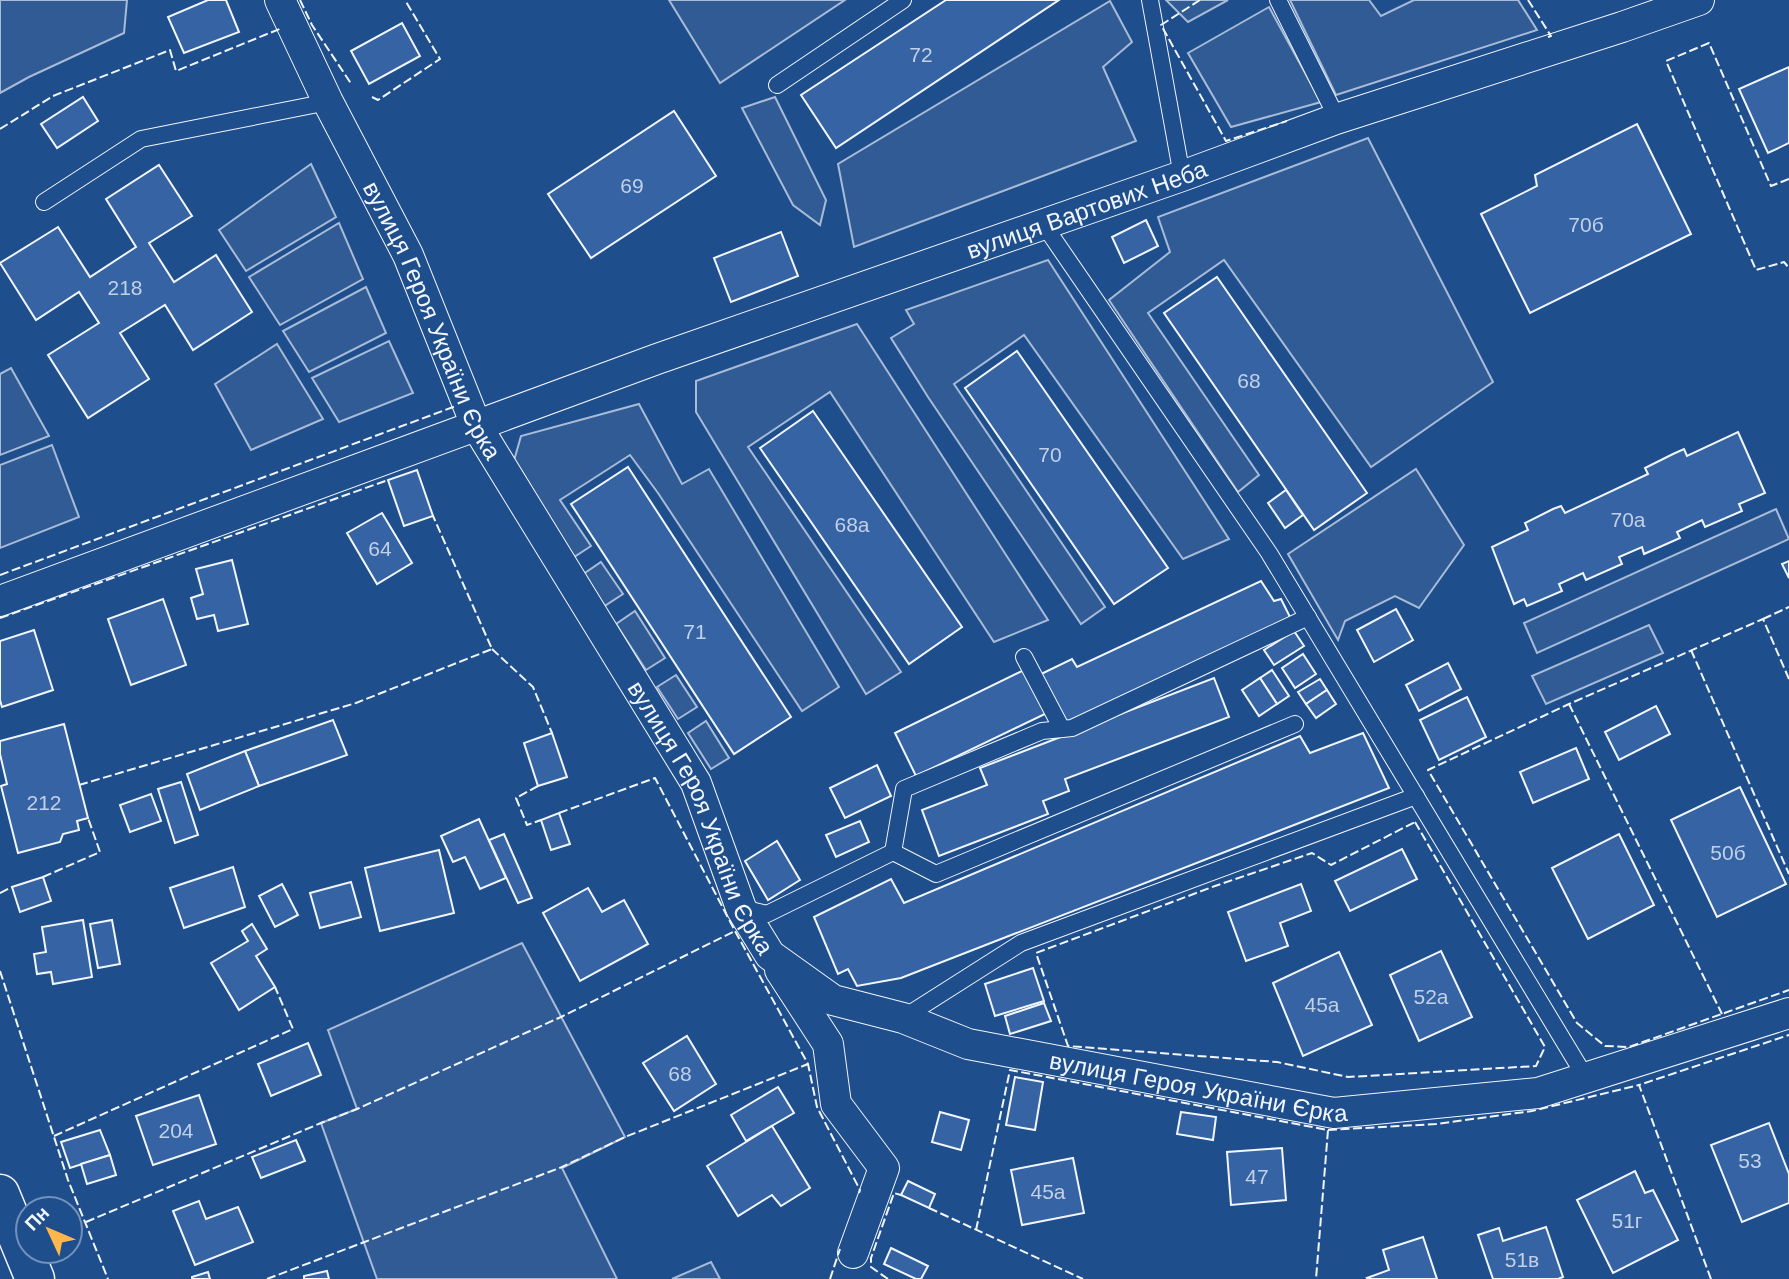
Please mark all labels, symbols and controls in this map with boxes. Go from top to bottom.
house number: 72 [909,43,933,66]
street label: вулиця Вартових Неба [963,154,1211,264]
house number: 69 [620,174,644,197]
street label: вулиця Героя України Єрка [358,177,508,465]
house number: 70б [1568,213,1604,236]
house number: 218 [107,276,143,299]
house number: 68 [1237,369,1261,392]
house number: 70 [1038,443,1062,466]
house number: 70а [1610,508,1646,531]
house number: 68а [834,513,870,536]
house number: 64 [368,537,392,560]
house number: 71 [683,620,707,643]
street label: вулиця Героя України Єрка [623,676,780,959]
house number: 212 [26,791,62,814]
house number: 50б [1710,841,1746,864]
house number: 52а [1413,985,1449,1008]
house number: 45a [1304,993,1340,1016]
street label: вулиця Героя України Єрка [1048,1046,1349,1126]
house number: 68 [668,1062,692,1085]
house number: 204 [158,1119,194,1142]
house number: 53 [1738,1149,1762,1172]
house number: 47 [1245,1165,1269,1188]
house number: 45а [1030,1180,1066,1203]
north arrow [14,1195,84,1265]
text: Пн [21,1202,53,1235]
house number: 51г [1611,1209,1643,1232]
house number: 51в [1505,1248,1539,1271]

